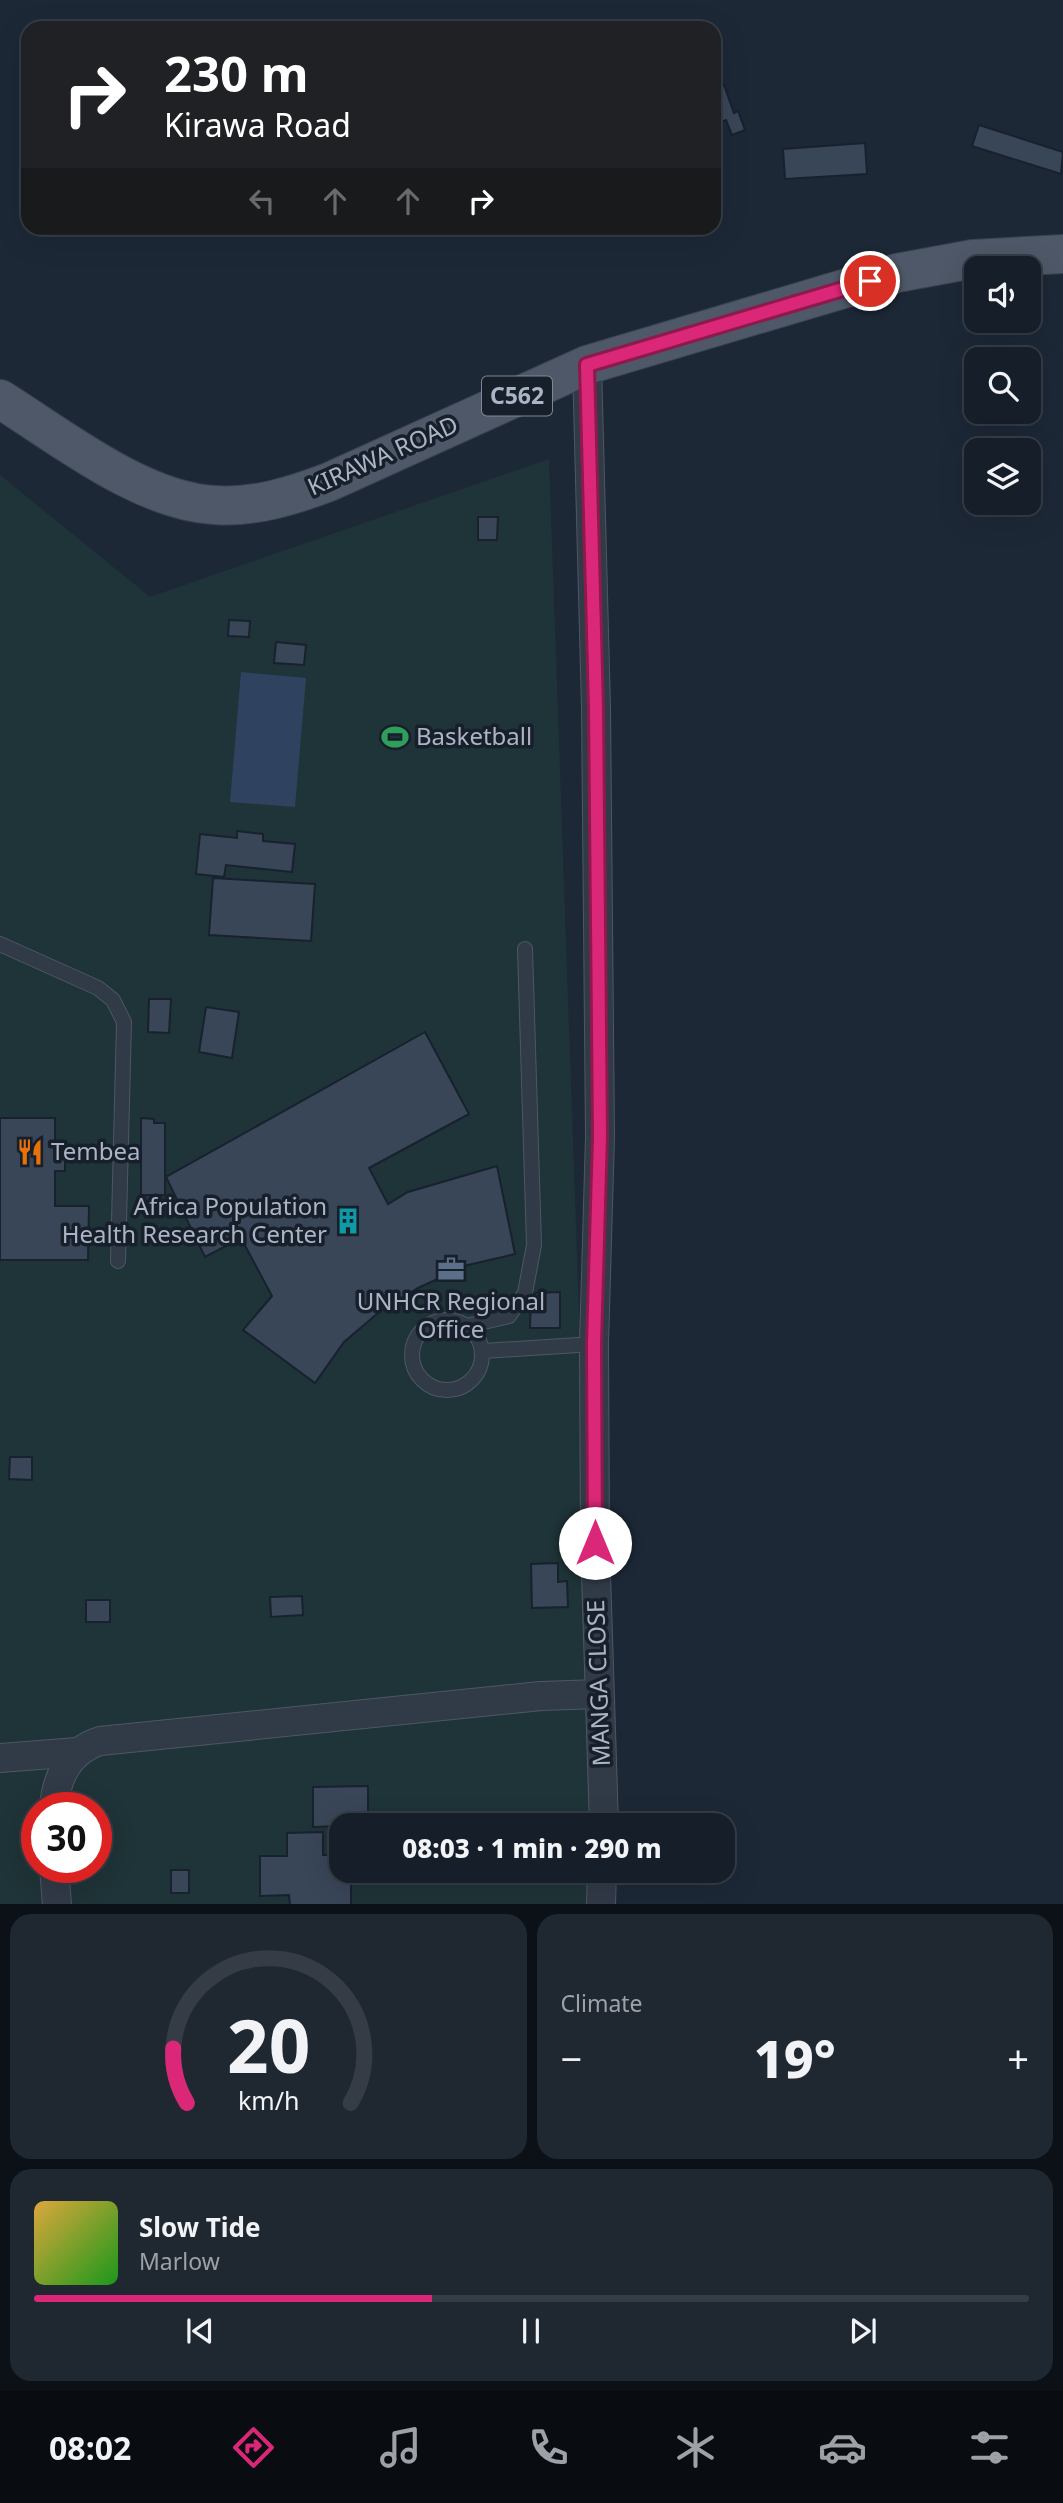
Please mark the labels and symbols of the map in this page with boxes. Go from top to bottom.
pin [840,251,900,311]
road number: C562 [482,376,552,416]
street label: KIRAWA ROAD [302,407,463,503]
place label: Basketball [416,719,532,752]
sports icon: Basketball [380,722,410,752]
place label: Tembea [51,1134,140,1167]
restaurant icon: Tembea [15,1137,45,1167]
place label: Africa Population Health Research Center [62,1189,327,1250]
building icon: Africa Population Health Research Center [333,1206,363,1236]
office icon: UNHCR Regional Office [436,1254,466,1284]
place label: UNHCR Regional Office [357,1284,545,1345]
position arrow [558,1506,632,1580]
street label: MANGA CLOSE [578,1599,617,1767]
speed limit sign: 30 [21,1792,112,1883]

